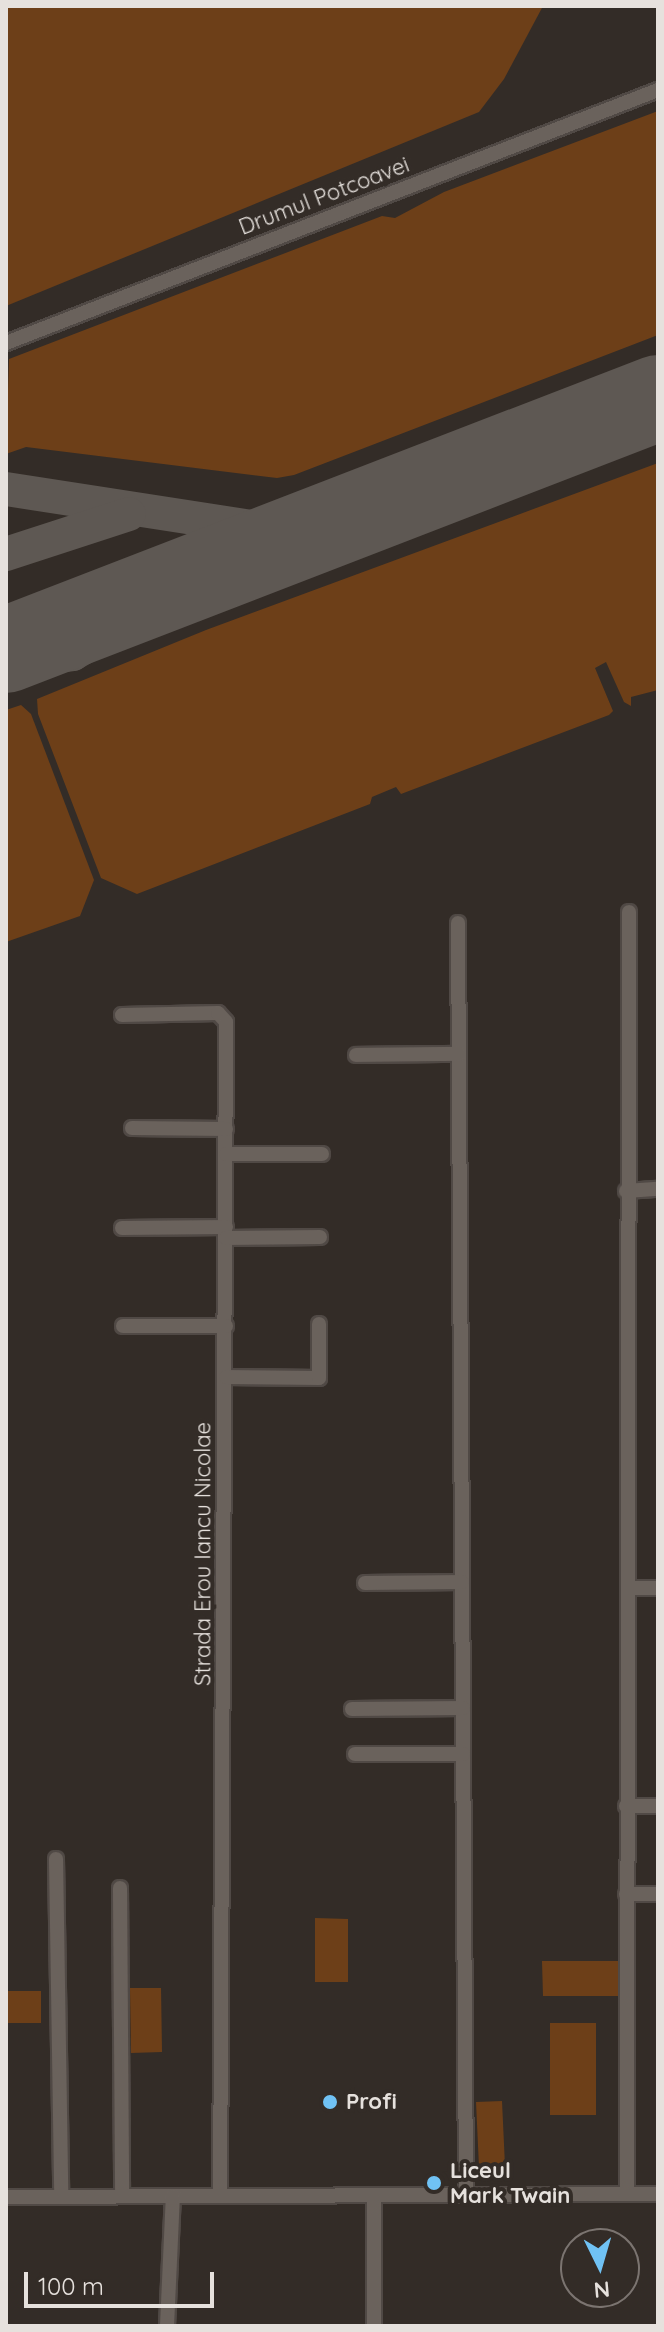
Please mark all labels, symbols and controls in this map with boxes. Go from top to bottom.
street label: Drumul Potcoavei [235,151,413,241]
street label: Strada Erou Iancu Nicolae [190,1422,216,1686]
place label: Profi [346,2089,397,2115]
marker: Profi [321,2093,339,2111]
place label: Liceul Mark Twain [450,2157,570,2208]
marker: Liceul Mark Twain [425,2174,443,2192]
north arrow [560,2228,640,2308]
scale bar [28,2256,218,2306]
text: 100 m [38,2271,104,2301]
text: N [593,2275,611,2305]

